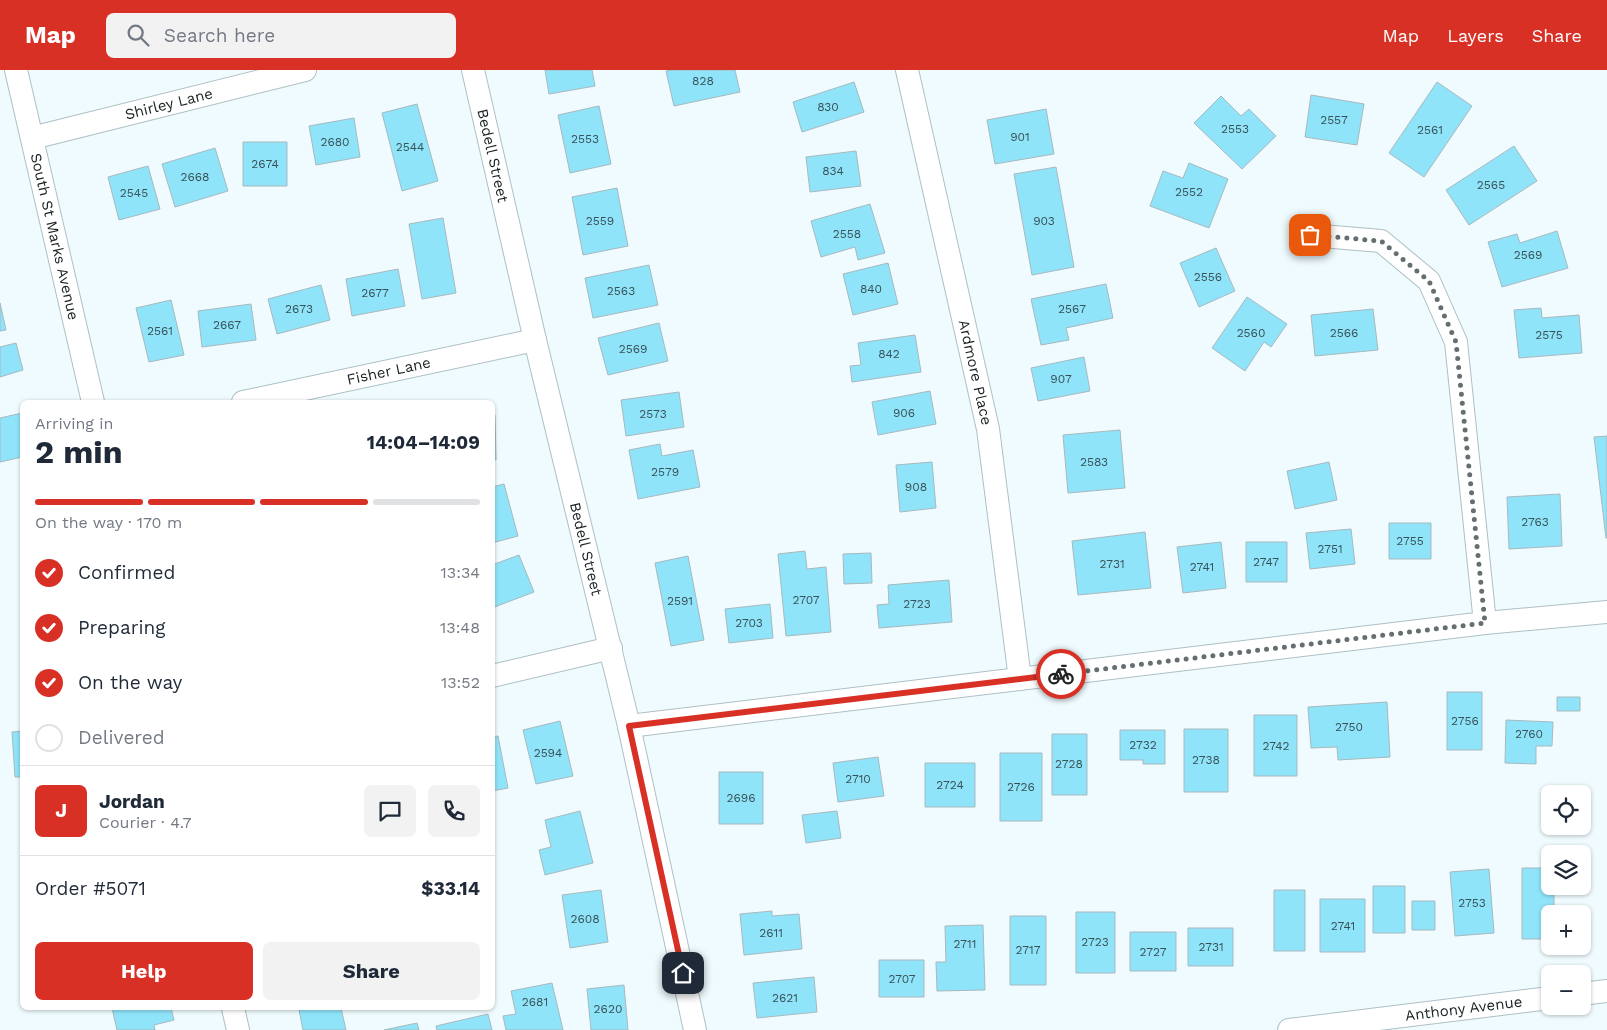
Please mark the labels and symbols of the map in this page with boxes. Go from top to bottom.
house number: 828 [692,74,714,88]
street label: Shirley Lane [123,84,215,124]
house number: 830 [817,100,839,114]
street label: Bedell Street [473,107,512,205]
house number: 2557 [1320,113,1348,127]
house number: 2553 [1221,122,1249,136]
house number: 2561 [1417,123,1443,137]
house number: 901 [1010,130,1030,144]
house number: 2553 [571,132,599,146]
house number: 2680 [320,135,350,149]
house number: 2544 [396,140,424,154]
street label: South St Marks Avenue [27,151,83,322]
house number: 2674 [251,157,279,171]
house number: 834 [822,164,844,178]
house number: 2668 [181,170,209,184]
house number: 2565 [1477,178,1505,192]
house number: 2552 [1175,185,1203,199]
house number: 2545 [120,186,148,200]
house number: 2559 [586,214,614,228]
house number: 903 [1033,214,1055,228]
pin [1289,214,1331,256]
house number: 2558 [833,227,861,241]
house number: 2569 [1514,248,1542,262]
house number: 2556 [1194,270,1222,284]
house number: 840 [860,282,882,296]
house number: 2563 [607,284,635,298]
house number: 2677 [361,286,389,300]
house number: 2673 [285,302,313,316]
house number: 2567 [1058,302,1086,316]
house number: 2667 [213,318,241,332]
street label: Ardmore Place [955,318,996,427]
house number: 2561 [147,324,173,338]
house number: 2560 [1237,326,1265,340]
house number: 2566 [1330,326,1358,340]
house number: 2575 [1535,328,1563,342]
house number: 2569 [619,342,647,356]
house number: 842 [878,347,900,361]
street label: Fisher Lane [345,353,432,389]
house number: 907 [1050,372,1072,386]
house number: 906 [893,406,915,420]
house number: 2573 [639,407,667,421]
house number: 2583 [1080,455,1108,469]
house number: 2579 [651,465,679,479]
house number: 908 [905,480,927,494]
street label: Bedell Street [566,500,606,598]
house number: 2763 [1521,515,1549,529]
house number: 2755 [1396,534,1424,548]
house number: 2751 [1317,542,1343,556]
house number: 2747 [1253,555,1279,569]
house number: 2731 [1099,557,1125,571]
house number: 2741 [1190,560,1214,574]
house number: 2707 [792,593,820,607]
house number: 2591 [667,594,693,608]
house number: 2723 [903,597,931,611]
house number: 2703 [735,616,763,630]
courier [1036,649,1086,699]
house number: 2756 [1451,714,1479,728]
house number: 2750 [1335,720,1363,734]
house number: 2760 [1515,727,1543,741]
house number: 2732 [1129,738,1157,752]
house number: 2742 [1262,739,1290,753]
house number: 2594 [534,746,562,760]
house number: 2738 [1192,753,1220,767]
house number: 2728 [1055,757,1083,771]
house number: 2710 [845,772,871,786]
house number: 2724 [936,778,964,792]
house number: 2726 [1007,780,1035,794]
house number: 2696 [727,791,756,805]
house number: 2753 [1458,896,1486,910]
house number: 2608 [570,912,600,926]
house number: 2741 [1331,919,1355,933]
house number: 2611 [759,926,783,940]
house number: 2723 [1081,935,1109,949]
house number: 2711 [954,937,976,951]
house number: 2731 [1198,940,1224,954]
house number: 2717 [1016,943,1041,957]
house number: 2727 [1140,945,1167,959]
pin [662,952,704,994]
house number: 2707 [888,972,916,986]
house number: 2621 [772,991,798,1005]
street label: Anthony Avenue [1404,992,1523,1025]
house number: 2681 [522,995,548,1009]
house number: 2620 [594,1002,622,1016]

